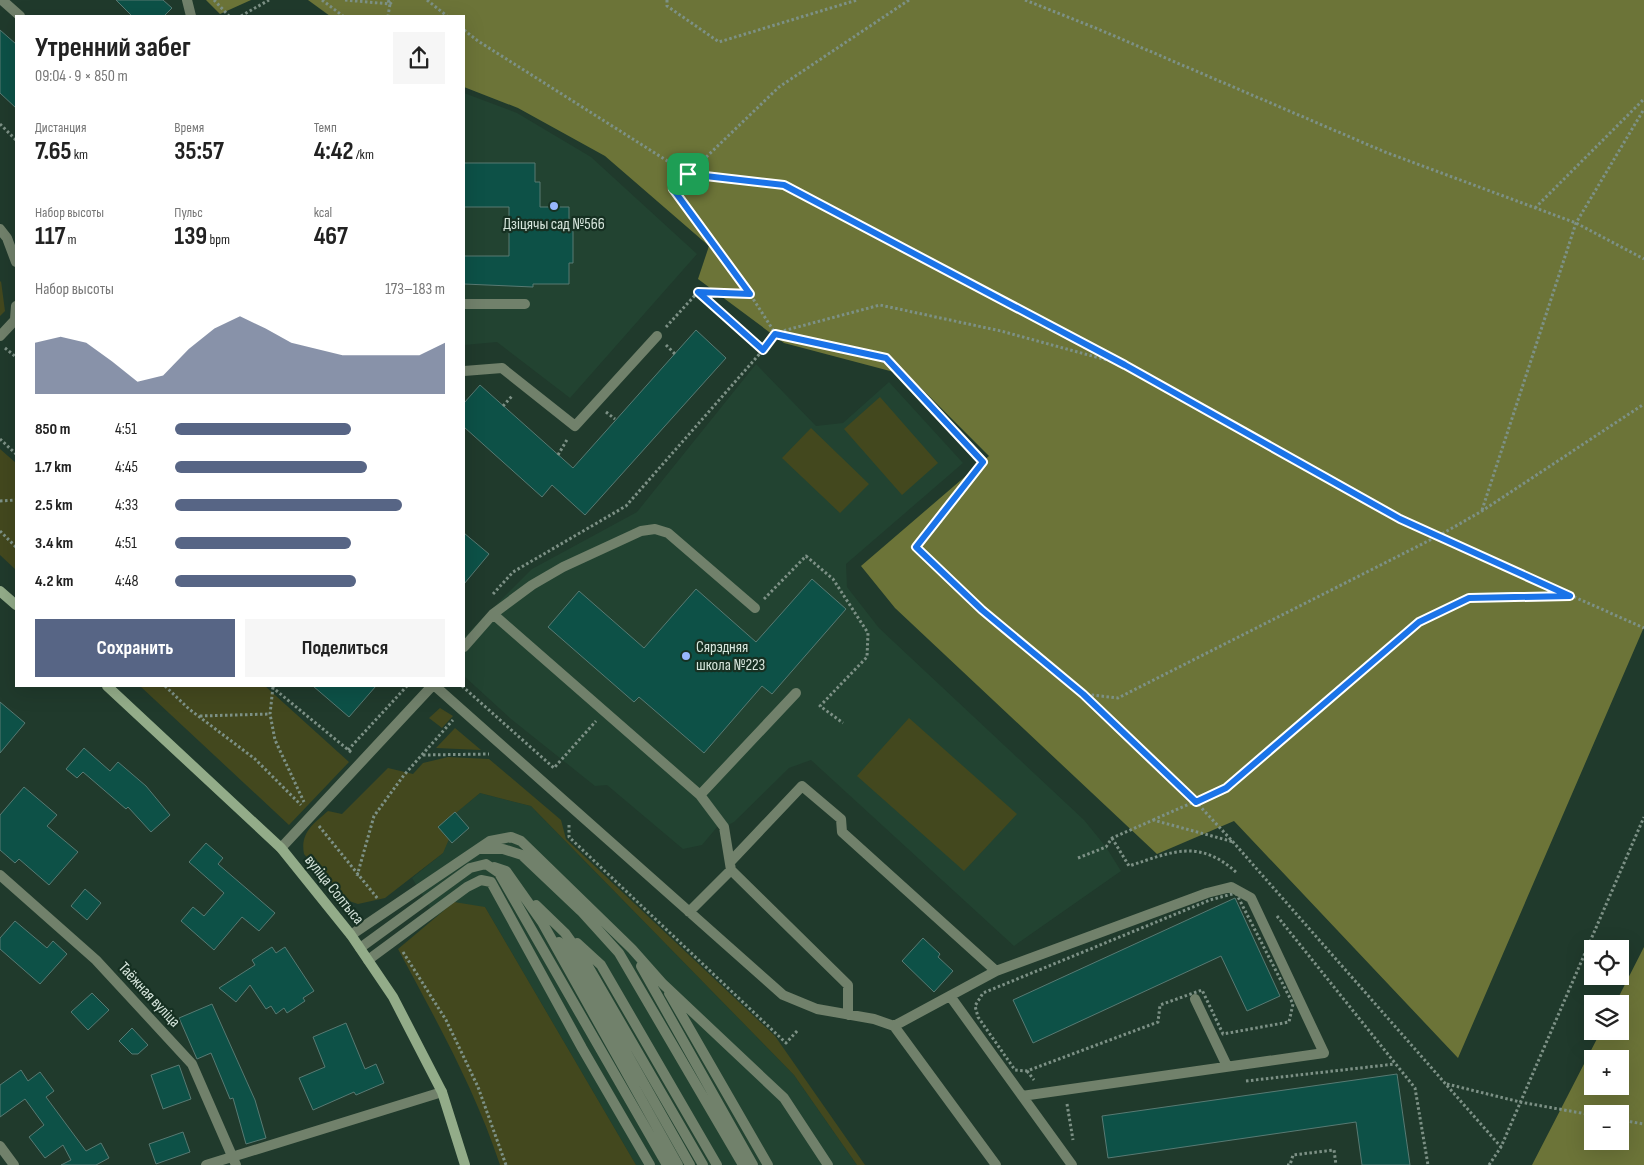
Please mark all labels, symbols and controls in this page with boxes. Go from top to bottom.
text: Утренний забег [35,31,191,64]
button: share [393,32,445,84]
text: 09:04 · 9 × 850 m [35,67,128,86]
text: Дистанция [35,119,86,136]
text: Время [174,119,204,136]
text: Темп [314,119,337,136]
text: 7.65 [35,136,72,167]
text: 35:57 [174,136,224,167]
text: 4:42 [314,136,354,167]
text: km [72,146,88,163]
text: /km [354,146,374,163]
pin [667,153,709,195]
icon: arrive [674,160,702,188]
marker: Дзіцячы сад №566 [548,200,560,212]
text: Набор высоты [35,204,104,221]
text: Пульс [174,204,203,221]
text: kcal [314,204,332,221]
place label: Дзіцячы сад №566 [503,215,605,234]
text: 117 [35,221,65,252]
text: 139 [174,221,207,252]
text: 467 [314,221,348,252]
text: m [65,231,77,248]
text: bpm [207,231,230,248]
text: Набор высоты [35,280,114,299]
text: 173–183 m [385,280,445,299]
text: 850 m [35,420,70,439]
text: 4:51 [115,420,137,439]
text: 1.7 km [35,458,72,477]
text: 4:45 [115,458,138,477]
text: 2.5 km [35,496,73,515]
text: 4:33 [115,496,138,515]
text: 3.4 km [35,534,73,553]
text: 4:51 [115,534,137,553]
text: 4.2 km [35,572,73,591]
text: 4:48 [115,572,138,591]
button: Сохранить [35,619,235,677]
button: Поделиться [245,619,445,677]
place label: Сярэдняя школа №223 [696,638,765,675]
marker: Сярэдняя школа №223 [680,650,692,662]
street label: вуліца Солтыса [300,851,368,929]
map controls [1584,940,1629,1150]
button: locate [1584,940,1629,985]
street label: Таёжная вуліца [114,958,184,1032]
button: layers [1584,995,1629,1040]
button: + [1584,1050,1629,1095]
button: − [1584,1105,1629,1150]

